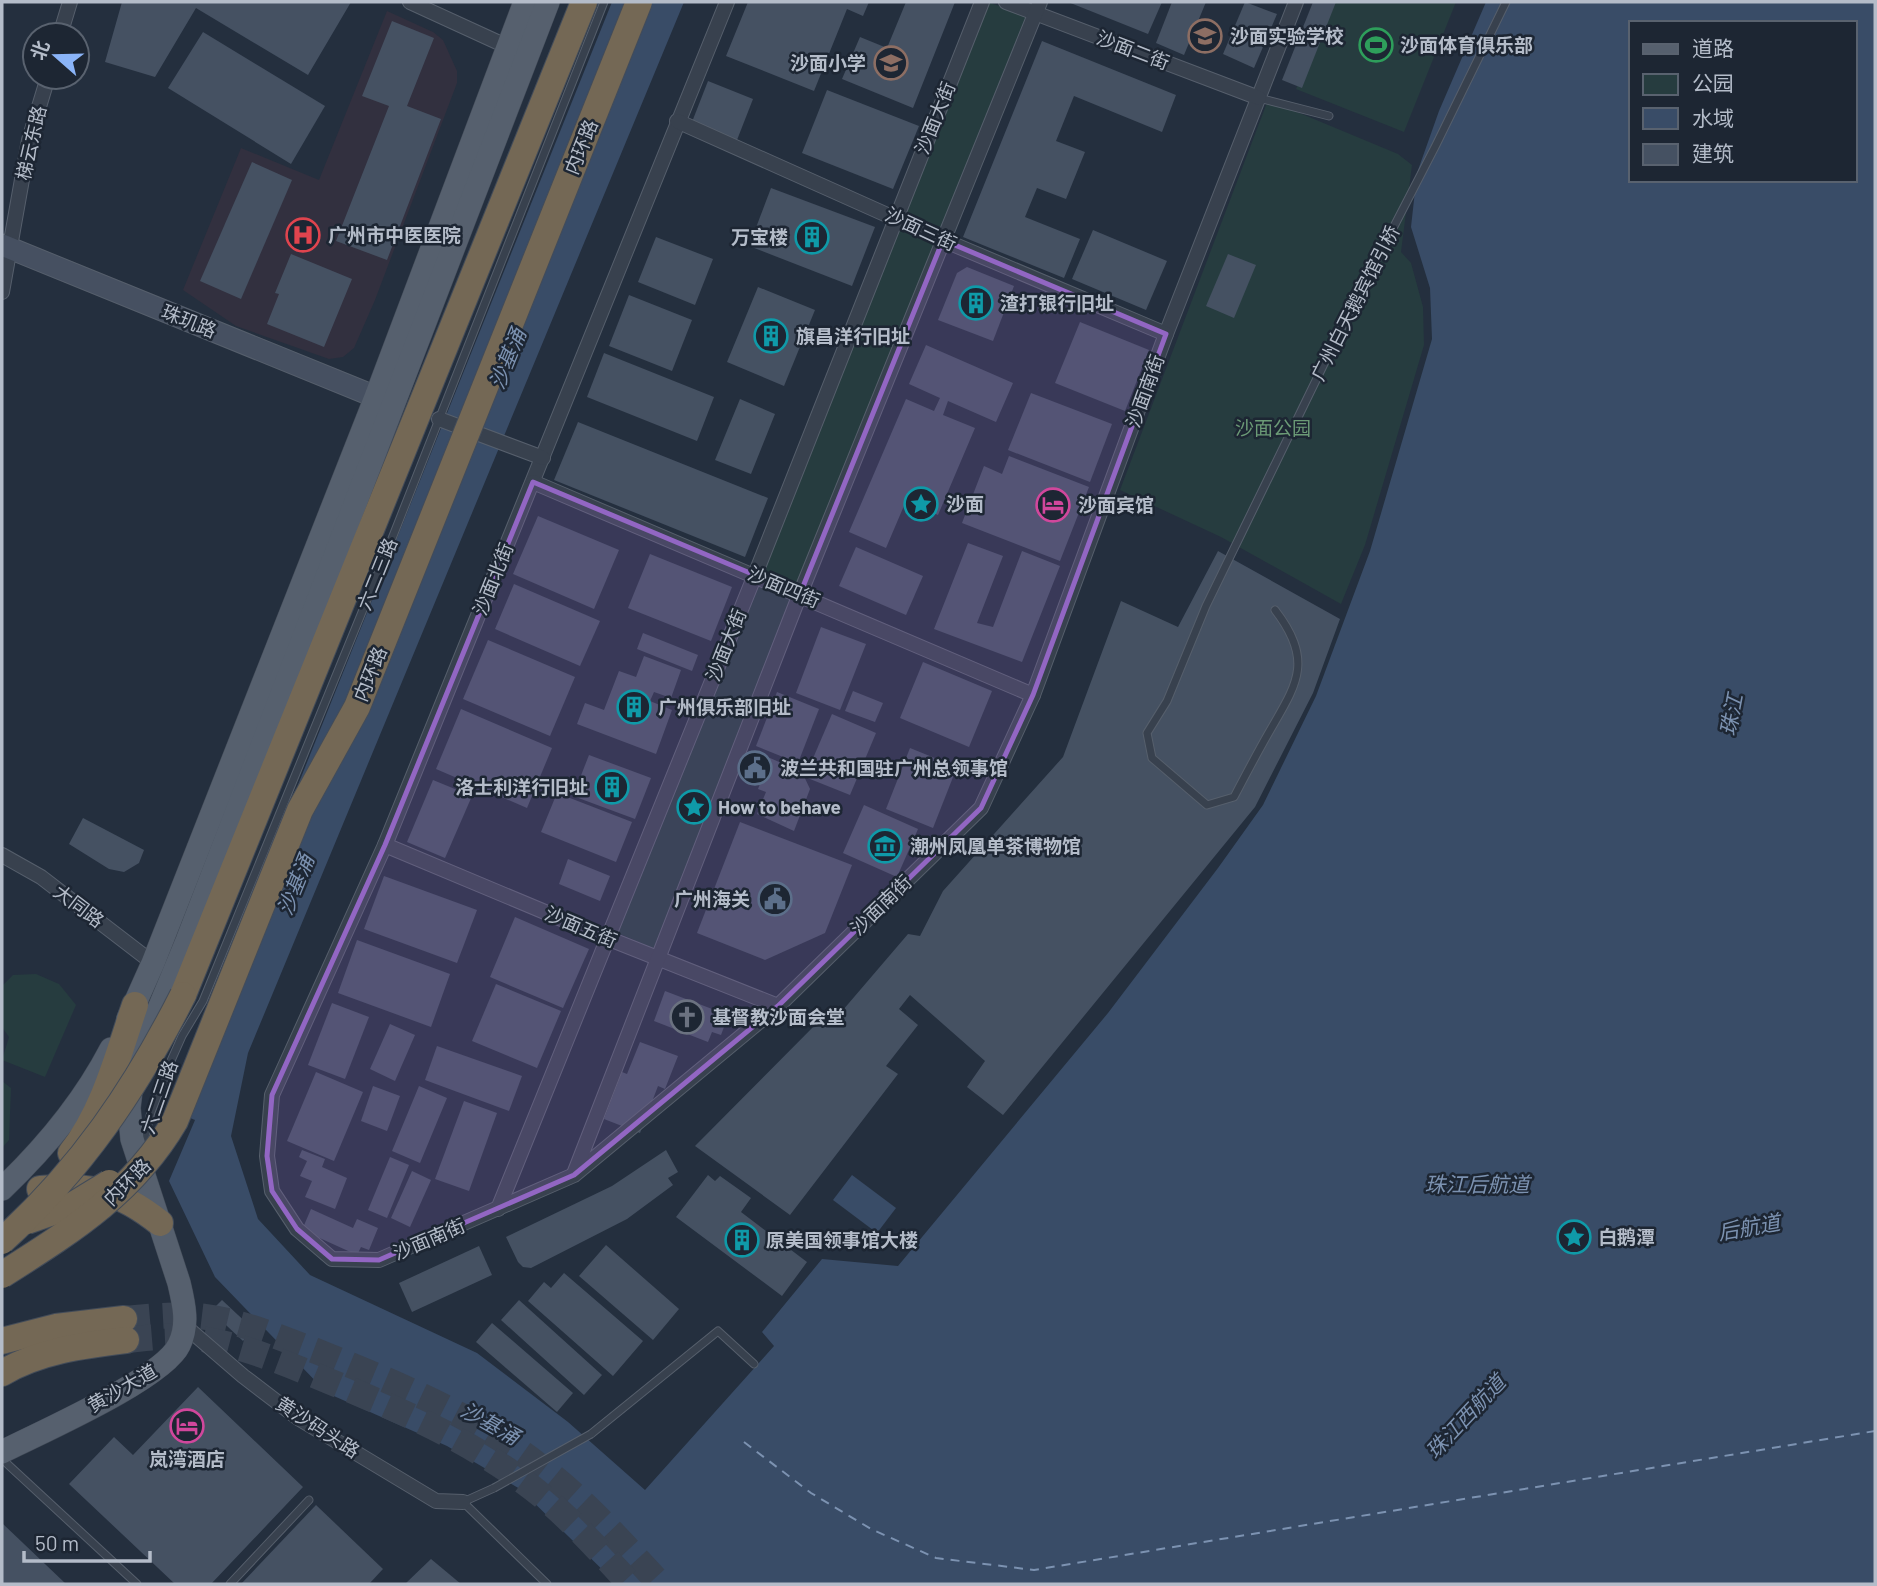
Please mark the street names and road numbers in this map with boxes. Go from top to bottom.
street label: 沙面二街 [1094,25,1173,74]
street label: 沙面大街 [910,78,959,157]
street label: 梯云东路 [11,103,50,183]
street label: 内环路 [559,116,602,178]
street label: 沙面三街 [882,202,961,255]
street label: 广州白天鹅宾馆引桥 [1305,221,1404,384]
street label: 珠玑路 [158,299,220,342]
street label: 沙面南街 [1121,351,1168,430]
street label: 六二三路 [352,534,401,613]
street label: 沙面北街 [468,539,517,618]
street label: 沙面四街 [745,561,824,612]
street label: 沙面大街 [701,605,750,684]
street label: 内环路 [348,643,391,705]
street label: 沙面南街 [845,870,916,939]
street label: 大同路 [50,879,109,932]
street label: 沙面五街 [542,901,621,952]
street label: 六二三路 [135,1057,182,1137]
street label: 内环路 [98,1153,155,1210]
street label: 沙面南街 [389,1213,468,1264]
street label: 黄沙大道 [83,1359,160,1417]
street label: 黄沙码头路 [272,1391,364,1462]

